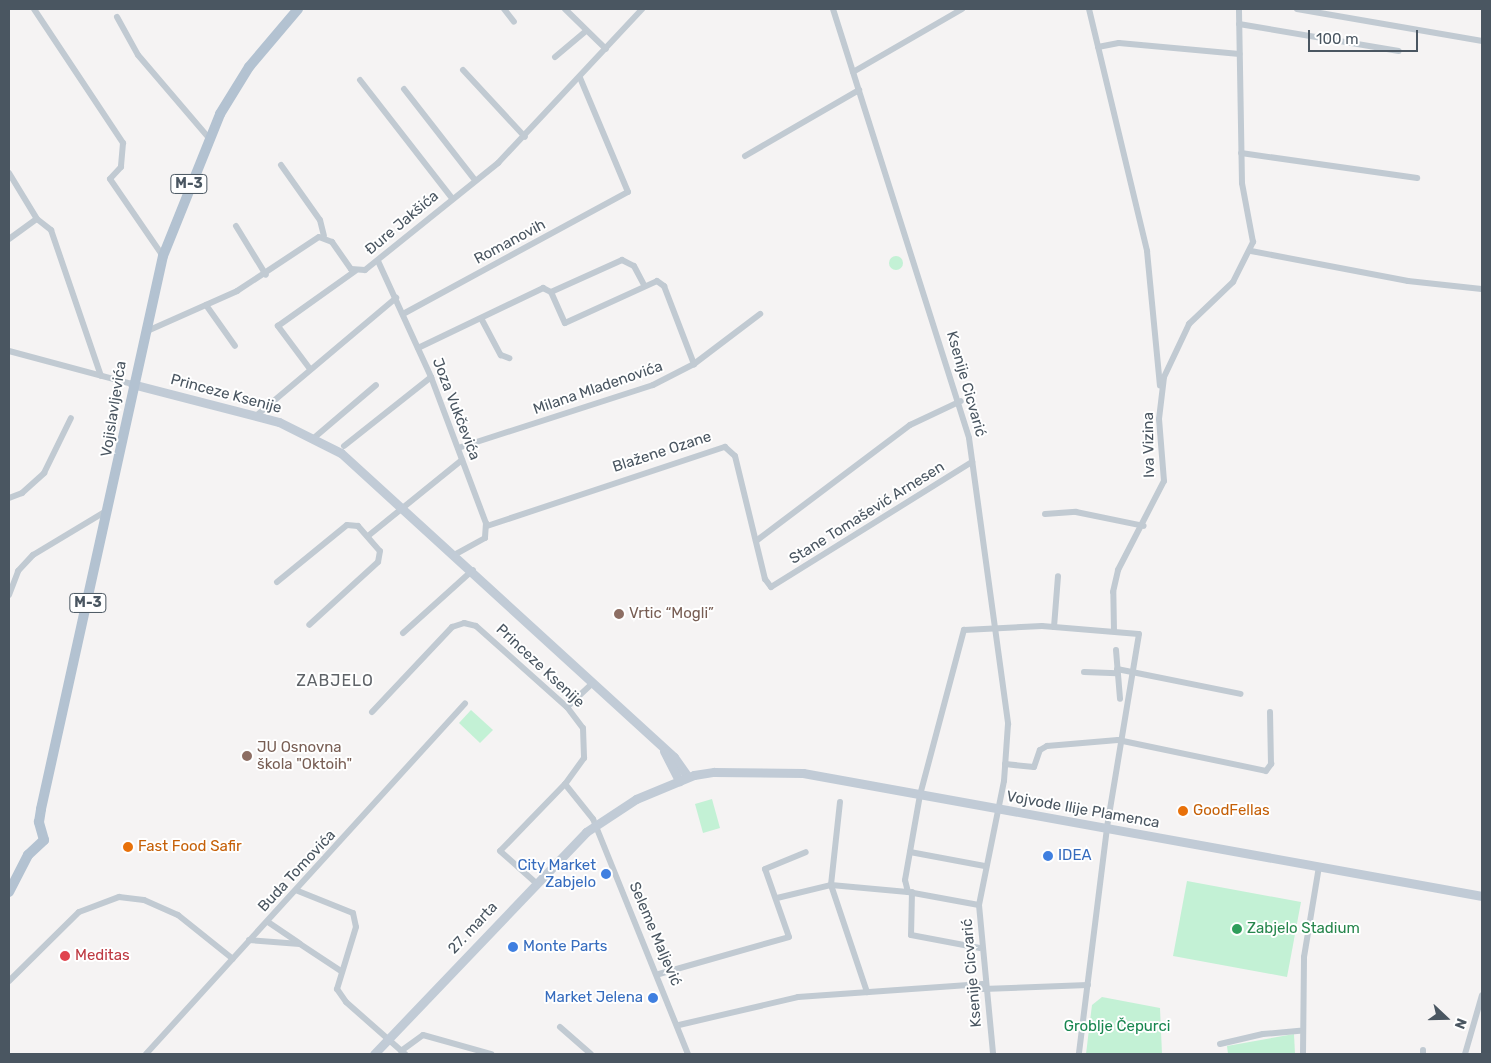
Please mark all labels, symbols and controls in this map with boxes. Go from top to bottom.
scale bar [1311,20,1421,52]
text: 100 m [1316,30,1358,48]
road number: M-3 [170,172,208,195]
street label: Đure Jakšića [362,187,442,259]
street label: Romanovih [471,216,549,268]
street label: Ksenije Cicvarić [942,329,990,439]
street label: Joza Vukčevića [428,355,484,463]
street label: Milana Mladenovića [531,357,665,419]
street label: Vojislavljevića [98,360,130,458]
street label: Princeze Ksenije [169,371,283,417]
street label: Iva Vizina [1139,412,1159,478]
street label: Blažene Ozane [610,428,714,476]
street label: Stane Tomašević Arnesen [786,458,948,568]
road number: M-3 [69,592,107,614]
place label: Vrtic “Mogli” [629,605,714,623]
marker: Vrtic “Mogli” [613,608,625,620]
street label: Princeze Ksenije [492,620,588,712]
district label: ZABJELO [295,671,375,691]
place label: JU Osnovna škola "Oktoih" [257,738,352,773]
marker: JU Osnovna škola "Oktoih" [241,750,253,762]
street label: Vojvode Ilije Plamenca [1005,788,1161,832]
place label: GoodFellas [1193,802,1270,820]
marker: GoodFellas [1177,805,1189,817]
street label: Buda Tomovića [254,826,340,916]
place label: Fast Food Safir [138,838,242,856]
marker: Fast Food Safir [122,841,134,853]
place label: IDEA [1058,847,1092,865]
marker: IDEA [1042,850,1054,862]
place label: City Market Zabjelo [517,856,596,891]
marker: City Market Zabjelo [600,868,612,880]
street label: Seleme Maljević [625,879,685,989]
street label: 27. marta [444,898,502,958]
street label: Ksenije Cicvarić [958,918,986,1028]
place label: Zabjelo Stadium [1247,920,1360,938]
marker: Zabjelo Stadium [1231,923,1243,935]
place label: Monte Parts [523,938,607,956]
marker: Monte Parts [507,941,519,953]
place label: Meditas [75,947,130,965]
marker: Meditas [59,950,71,962]
place label: Market Jelena [545,989,643,1007]
marker: Market Jelena [647,992,659,1004]
north arrow [1421,993,1471,1043]
text: N [1451,1016,1470,1031]
park label: Groblje Čepurci [1064,1018,1170,1036]

